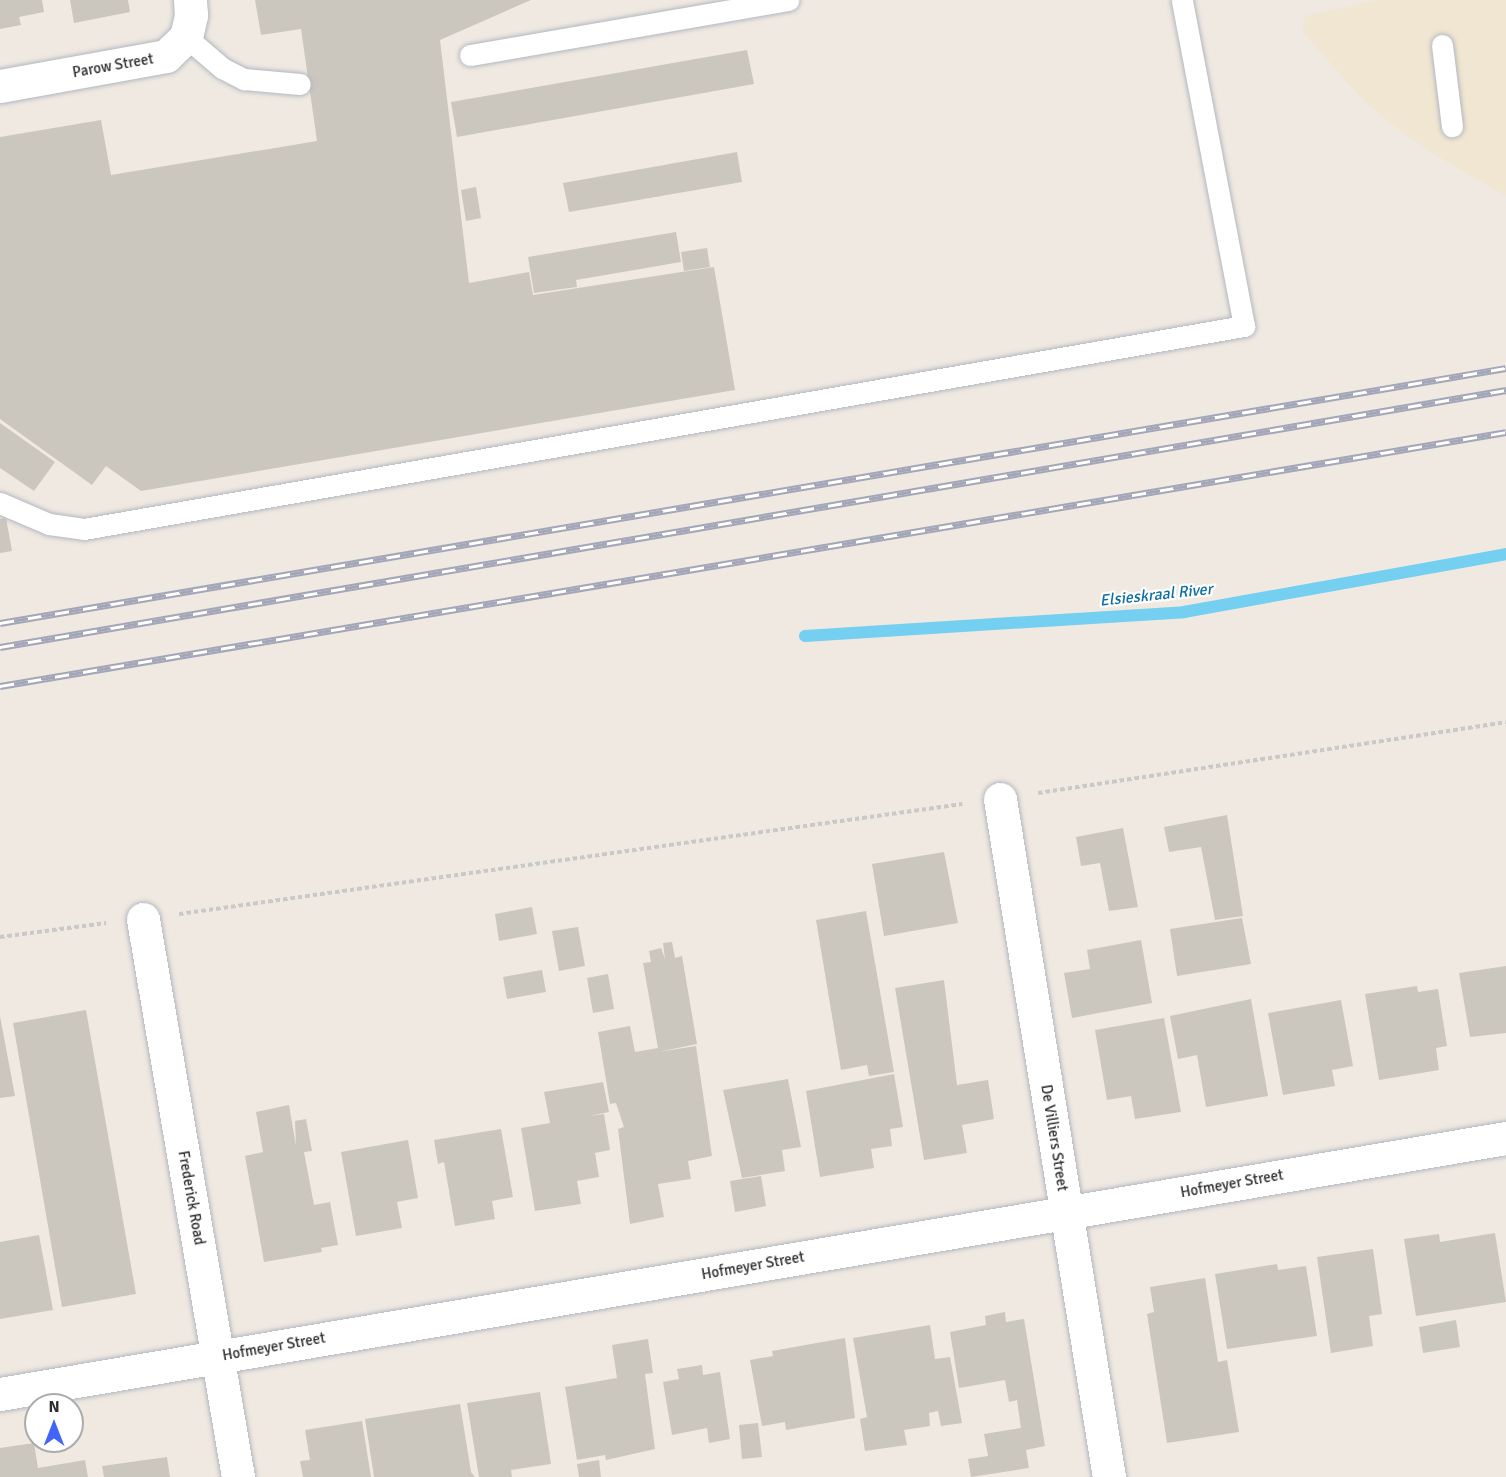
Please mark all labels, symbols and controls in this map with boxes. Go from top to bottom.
street label: Parow Street [71,50,155,82]
water label: Elsieskraal River [1099,580,1213,610]
street label: De Villiers Street [1037,1083,1071,1193]
street label: Frederick Road [174,1149,208,1247]
street label: Hofmeyer Street [1179,1166,1285,1202]
street label: Hofmeyer Street [700,1248,806,1284]
street label: Hofmeyer Street [221,1329,327,1365]
north arrow [24,1393,84,1453]
text: N [48,1397,60,1417]

